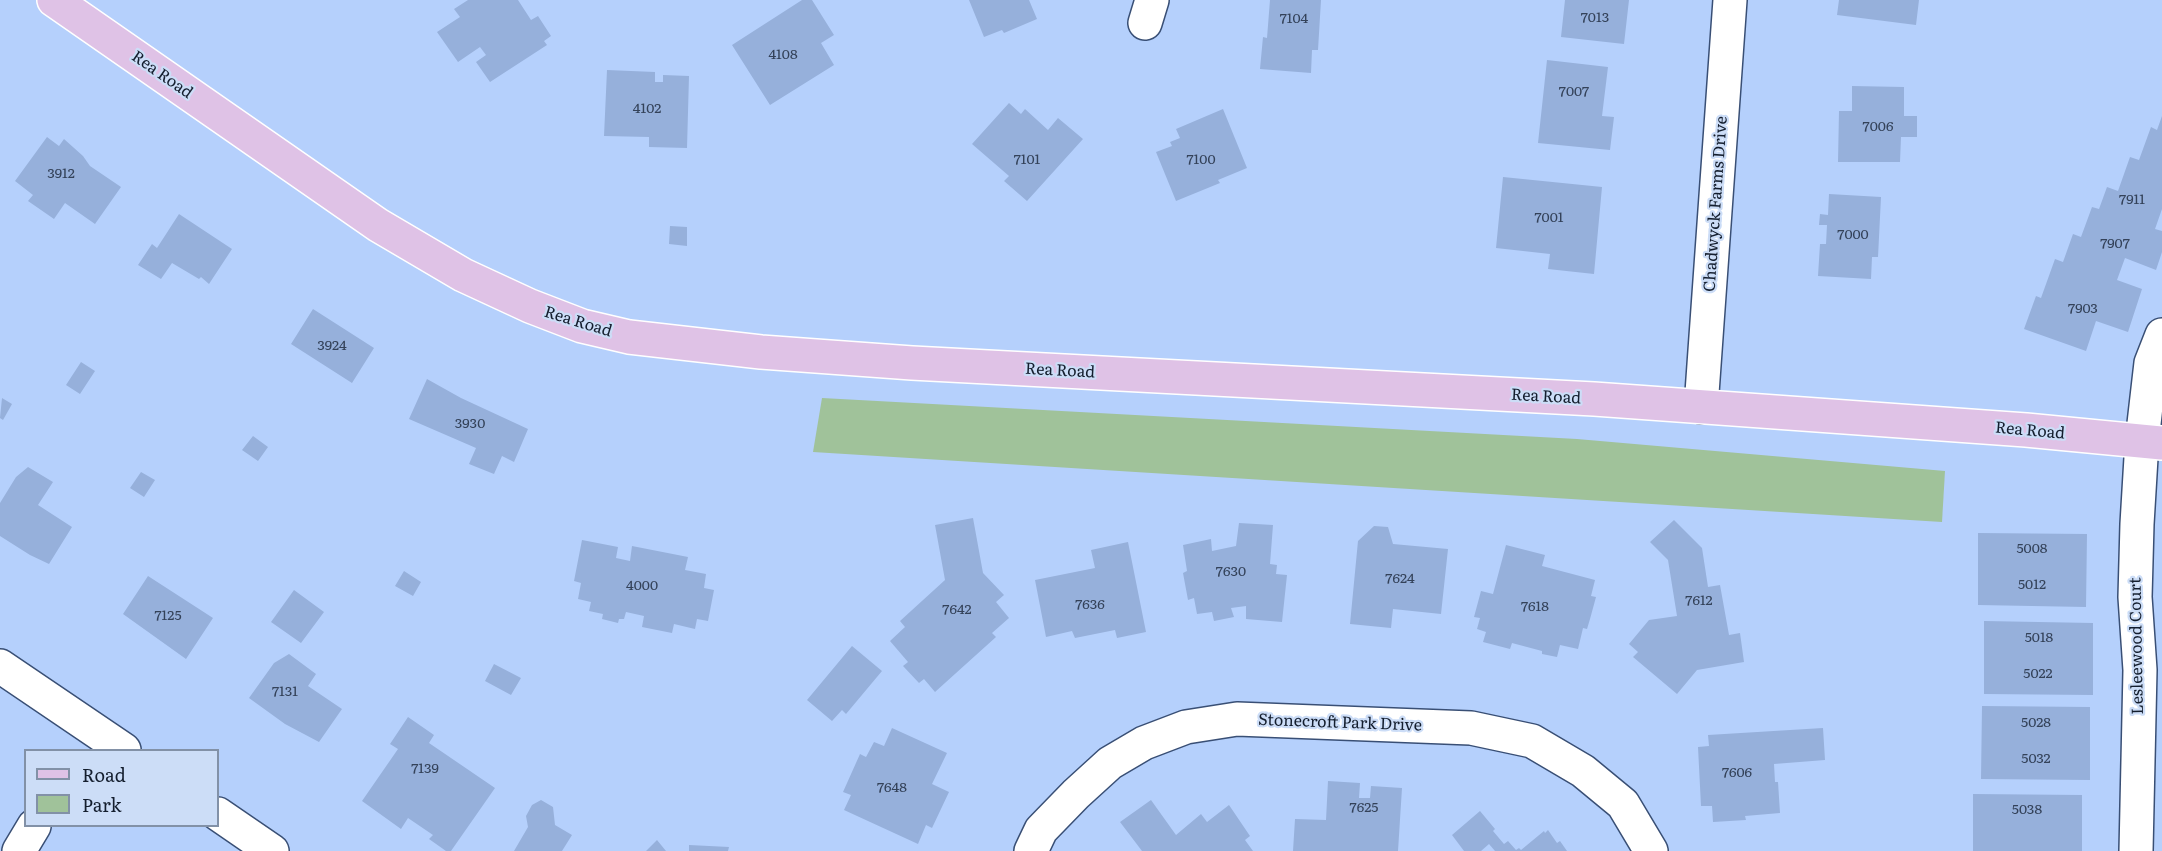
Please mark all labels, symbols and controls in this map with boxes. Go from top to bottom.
house number: 7013 [1581,10,1609,26]
house number: 7104 [1280,11,1308,27]
street label: Rea Road [128,47,196,103]
house number: 4108 [768,47,798,63]
house number: 7007 [1559,84,1589,100]
house number: 4102 [633,101,661,117]
street label: Chadwyck Farms Drive [1700,115,1732,293]
house number: 7006 [1863,119,1893,135]
house number: 7101 [1014,152,1040,168]
house number: 7100 [1187,152,1215,168]
house number: 3912 [47,166,75,182]
house number: 7911 [2119,192,2145,208]
house number: 7001 [1535,210,1563,226]
house number: 7000 [1837,227,1869,243]
house number: 7907 [2100,236,2130,252]
house number: 7903 [2068,301,2098,317]
street label: Rea Road [542,303,614,341]
house number: 3924 [317,338,347,354]
street label: Rea Road [1025,360,1095,382]
street label: Rea Road [1511,386,1581,408]
house number: 3930 [455,416,485,432]
street label: Rea Road [1994,418,2066,444]
house number: 5008 [2016,541,2048,557]
house number: 7630 [1216,564,1246,580]
house number: 7624 [1385,571,1415,587]
house number: 5012 [2018,577,2046,593]
street label: Lesleewood Court [2126,577,2148,715]
house number: 4000 [626,578,658,594]
house number: 7612 [1685,593,1713,609]
house number: 7636 [1075,597,1105,613]
house number: 7618 [1521,599,1549,615]
house number: 7642 [942,602,972,618]
house number: 7125 [154,608,182,624]
house number: 5018 [2025,630,2053,646]
house number: 5022 [2023,666,2053,682]
house number: 7131 [272,684,298,700]
street label: Stonecroft Park Drive [1258,711,1422,735]
house number: 5028 [2021,715,2051,731]
legend [24,749,219,827]
house number: 5032 [2021,751,2051,767]
text: Road [82,761,126,788]
house number: 7139 [411,761,439,777]
house number: 7606 [1722,765,1752,781]
house number: 7648 [877,780,907,796]
text: Park [82,791,121,818]
house number: 7625 [1350,800,1378,816]
house number: 5038 [2012,802,2042,818]

